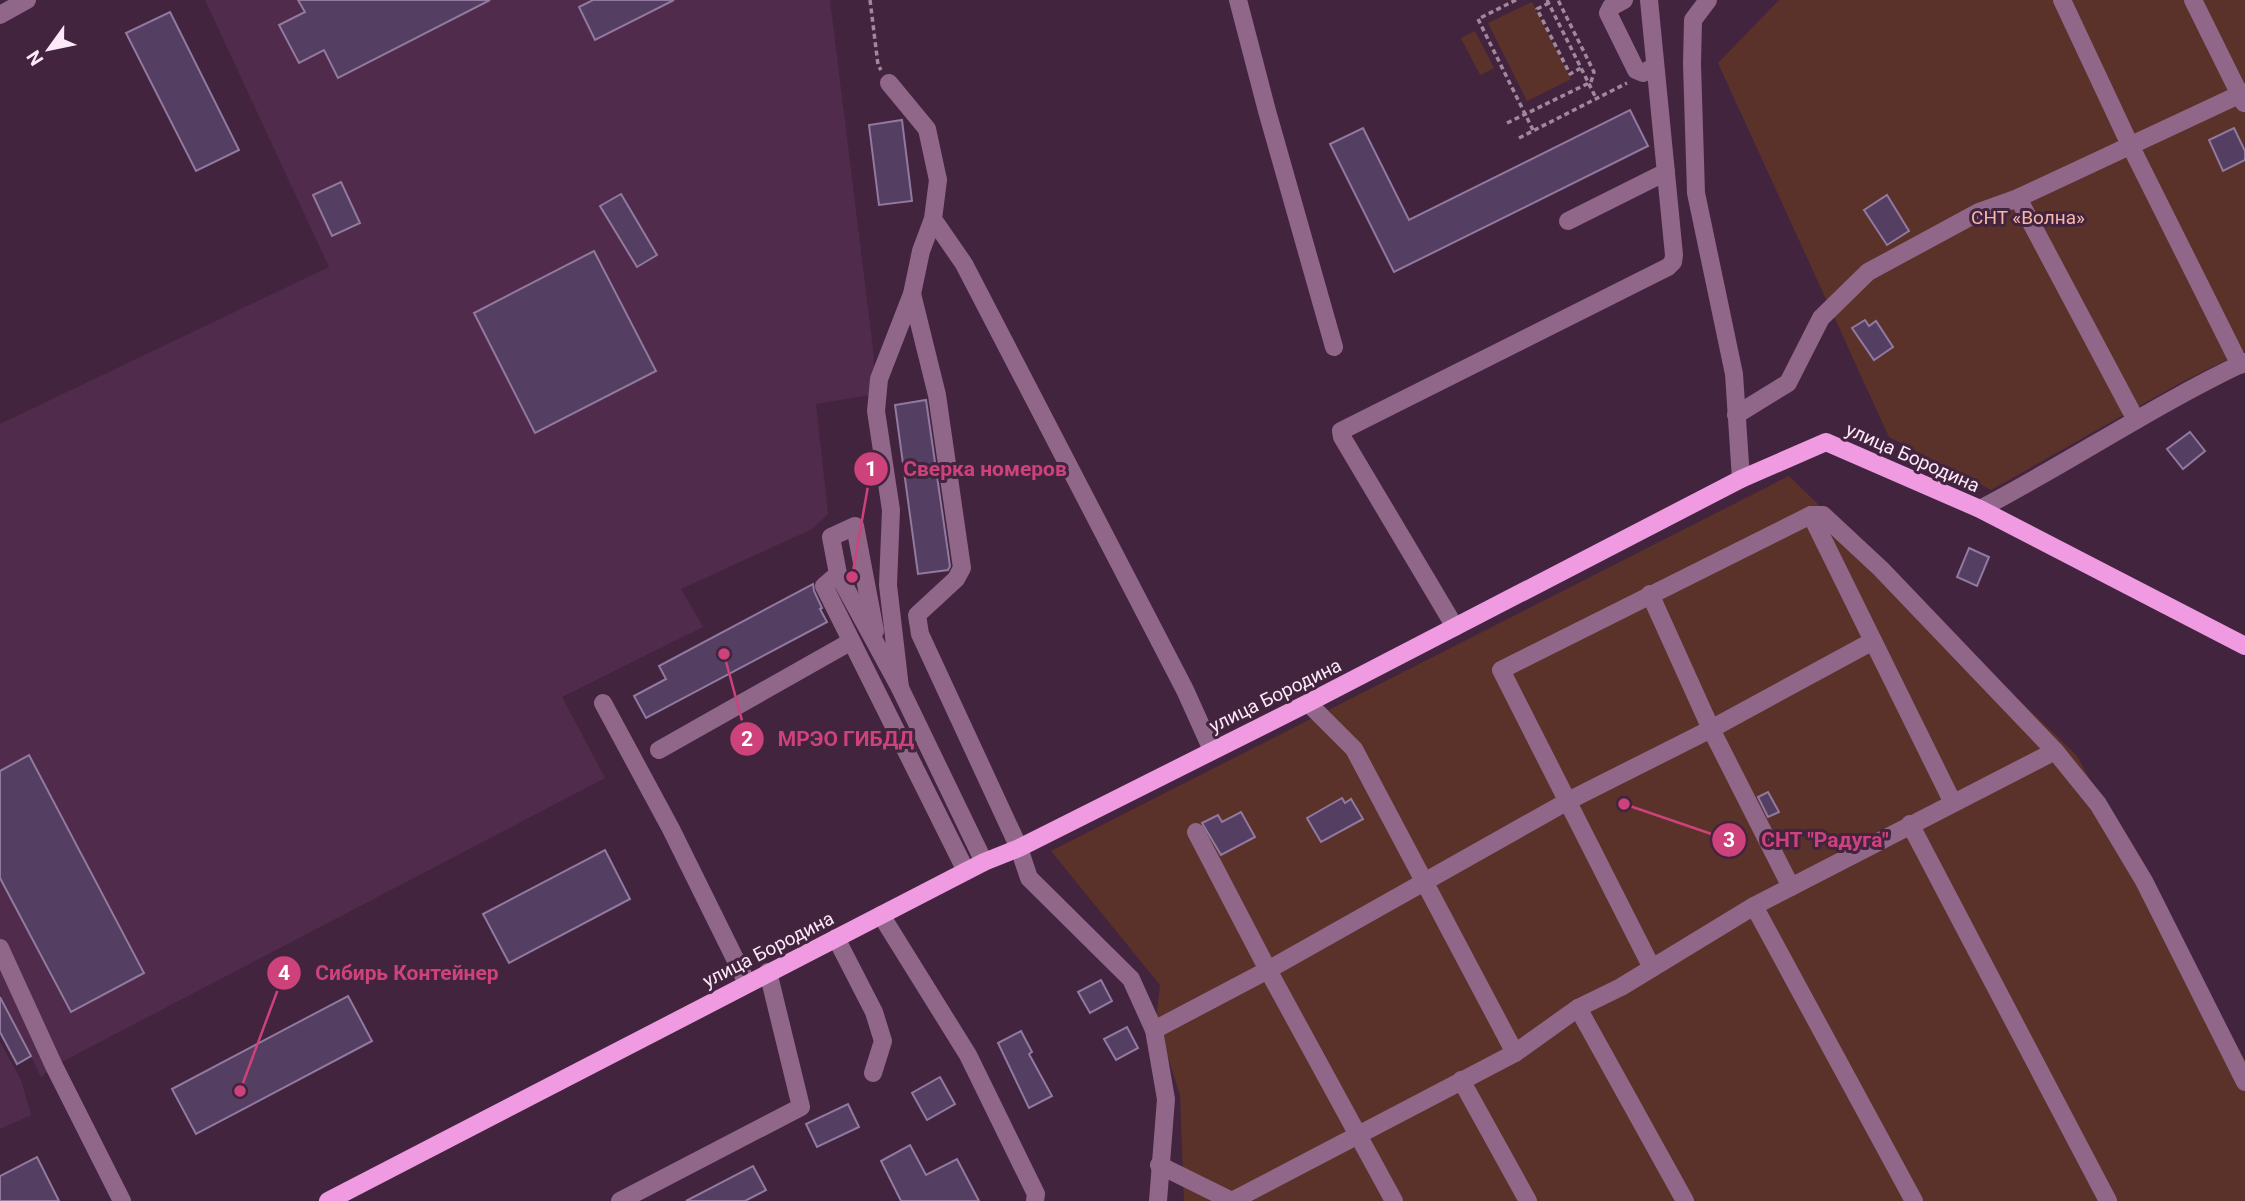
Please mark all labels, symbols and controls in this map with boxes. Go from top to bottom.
north arrow [14,14,84,84]
text: N [22,46,48,70]
park label: СНТ «Волна» [1971,206,2085,229]
street label: улица Бородина [1842,418,1983,497]
callout: Сверка номеров [854,448,1080,490]
text: 1 [865,457,877,481]
text: Сверка номеров [903,457,1067,481]
street label: улица Бородина [1205,653,1345,737]
callout: МРЭО ГИБДД [729,718,929,760]
text: 2 [741,727,753,751]
text: МРЭО ГИБДД [778,727,914,751]
callout: СНТ "Радуга" [1712,819,1903,861]
text: 3 [1723,828,1735,852]
text: СНТ "Радуга" [1761,828,1889,852]
street label: улица Бородина [699,906,838,992]
callout: Сибирь Контейнер [267,952,513,994]
text: 4 [278,961,290,985]
text: Сибирь Контейнер [315,961,499,985]

